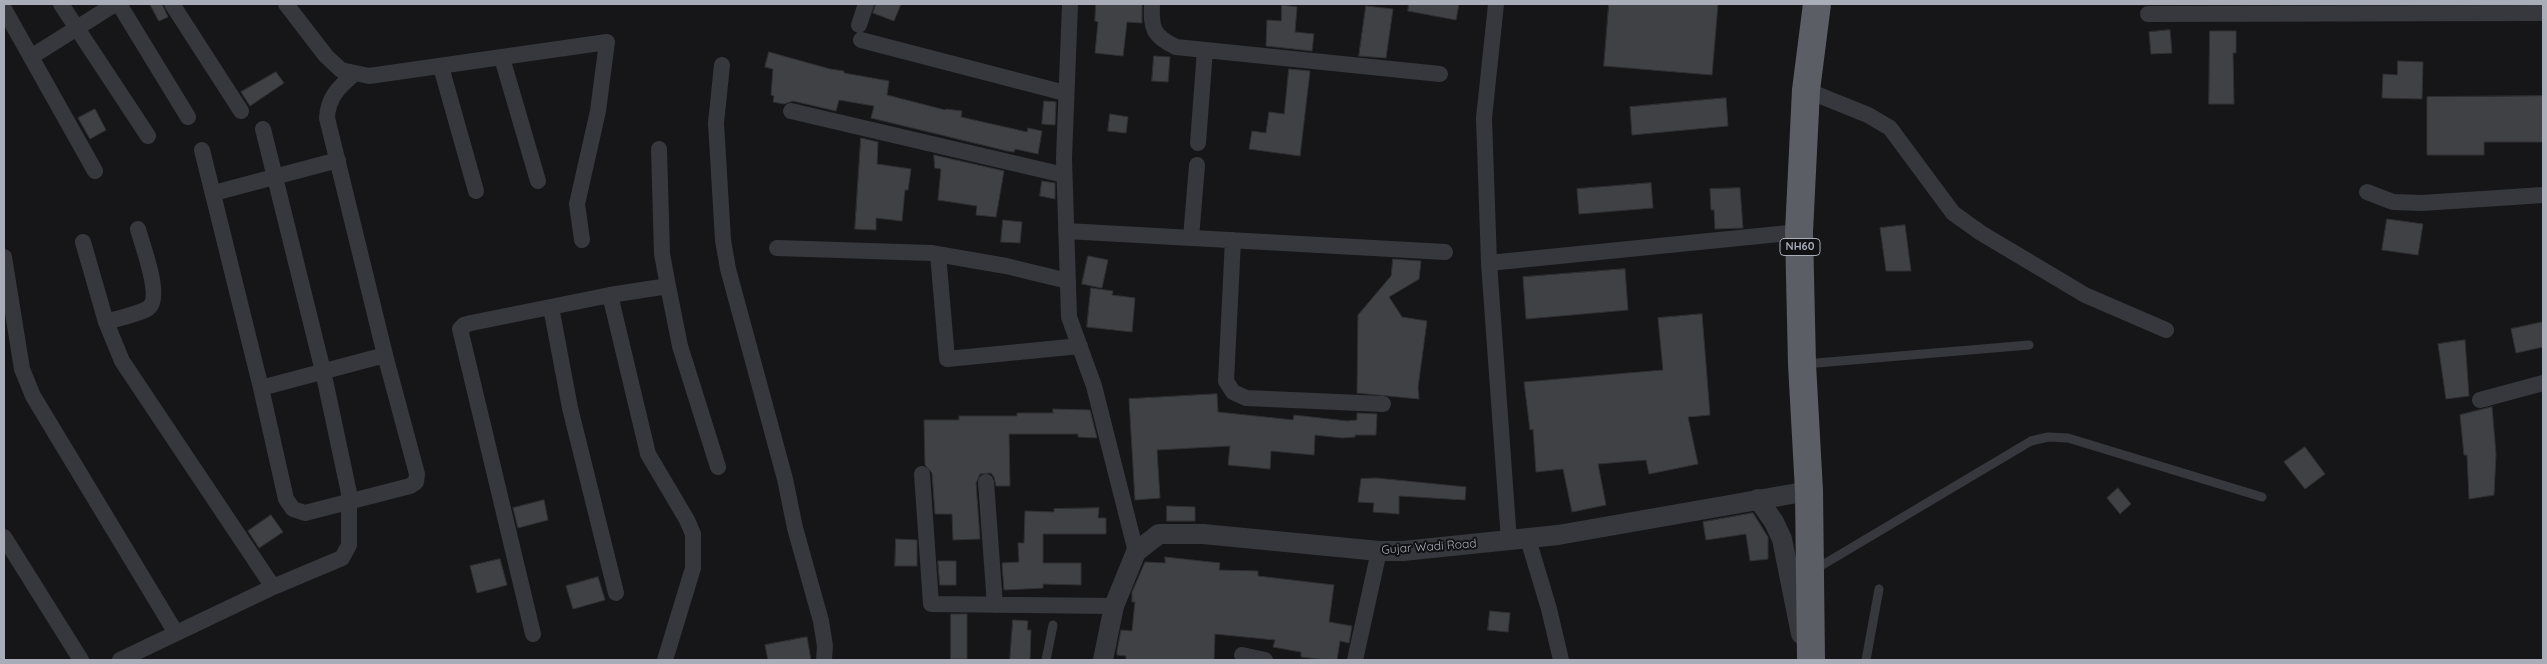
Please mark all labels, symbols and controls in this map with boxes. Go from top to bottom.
road number: NH60 [1780,238,1820,256]
street label: Gujar Wadi Road [1381,536,1477,558]

